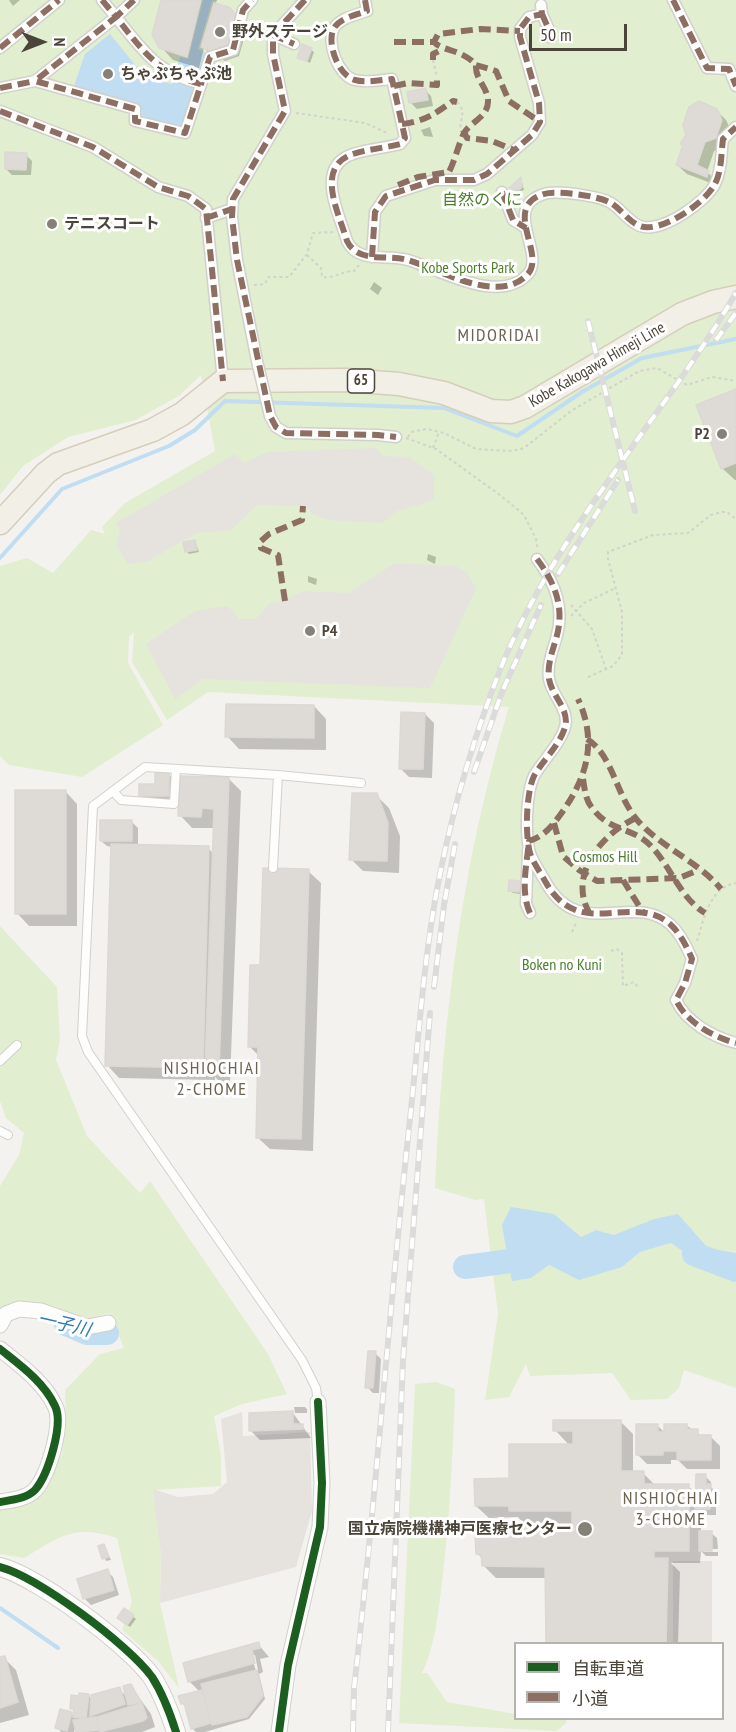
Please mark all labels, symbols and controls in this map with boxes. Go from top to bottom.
north arrow [12,12,72,72]
scale bar [532,12,630,50]
place label: 野外ステージ [232,22,328,42]
text: 50 m [540,23,572,46]
marker: 野外ステージ [213,25,227,39]
text: N [50,38,70,46]
place label: ちゃぷちゃぷ池 [120,64,232,84]
marker: ちゃぷちゃぷ池 [101,67,115,81]
park label: 自然のくに [442,190,522,210]
place label: テニスコート [64,214,160,234]
marker: テニスコート [45,217,59,231]
park label: Kobe Sports Park [421,258,515,278]
street label: Kobe Kakogawa Himeji Line [526,318,668,412]
district label: MIDORIDAI [457,325,541,347]
road number: 65 [348,369,374,393]
place label: P2 [695,424,710,444]
marker: P2 [715,427,729,441]
place label: P4 [322,621,337,641]
marker: P4 [303,624,317,638]
park label: Cosmos Hill [573,847,637,867]
park label: Boken no Kuni [522,955,602,975]
district label: NISHIOCHIAI 2-CHOME [164,1058,260,1100]
water label: 一子川 [35,1308,93,1342]
district label: NISHIOCHIAI 3-CHOME [623,1488,719,1530]
place label: 国立病院機構神戸医療センター [348,1519,572,1539]
marker: 国立病院機構神戸医療センター [576,1520,594,1538]
legend [514,1642,724,1720]
text: 自転車道 [572,1657,644,1680]
text: 小道 [572,1687,608,1710]

